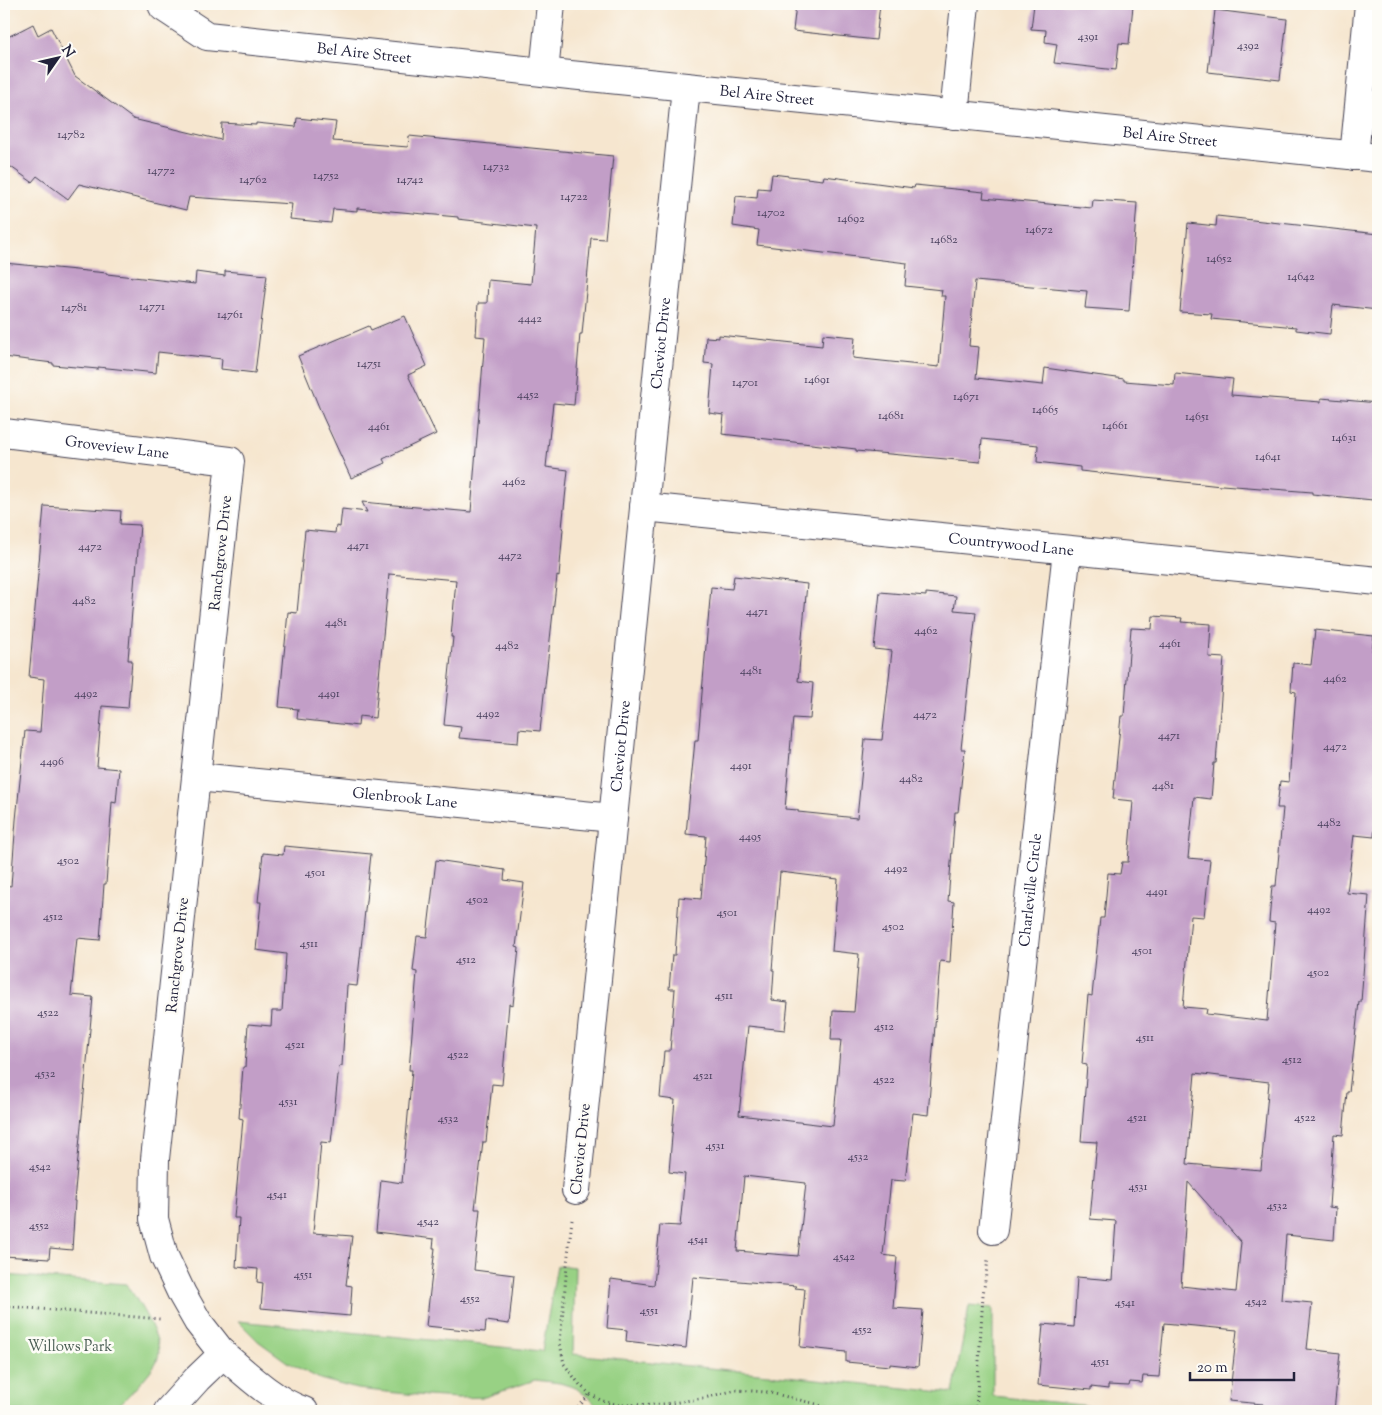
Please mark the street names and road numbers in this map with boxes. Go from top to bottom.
street label: Bel Aire Street [316,39,412,70]
street label: Bel Aire Street [719,81,815,112]
street label: Bel Aire Street [1122,123,1218,153]
street label: Cheviot Drive [647,296,677,390]
street label: Groveview Lane [64,432,170,465]
street label: Ranchgrove Drive [205,494,238,612]
street label: Countrywood Lane [947,529,1075,562]
street label: Cheviot Drive [607,699,637,793]
street label: Glenbrook Lane [351,783,458,815]
street label: Charleville Circle [1015,832,1048,948]
street label: Ranchgrove Drive [162,896,195,1014]
street label: Cheviot Drive [566,1102,597,1196]

